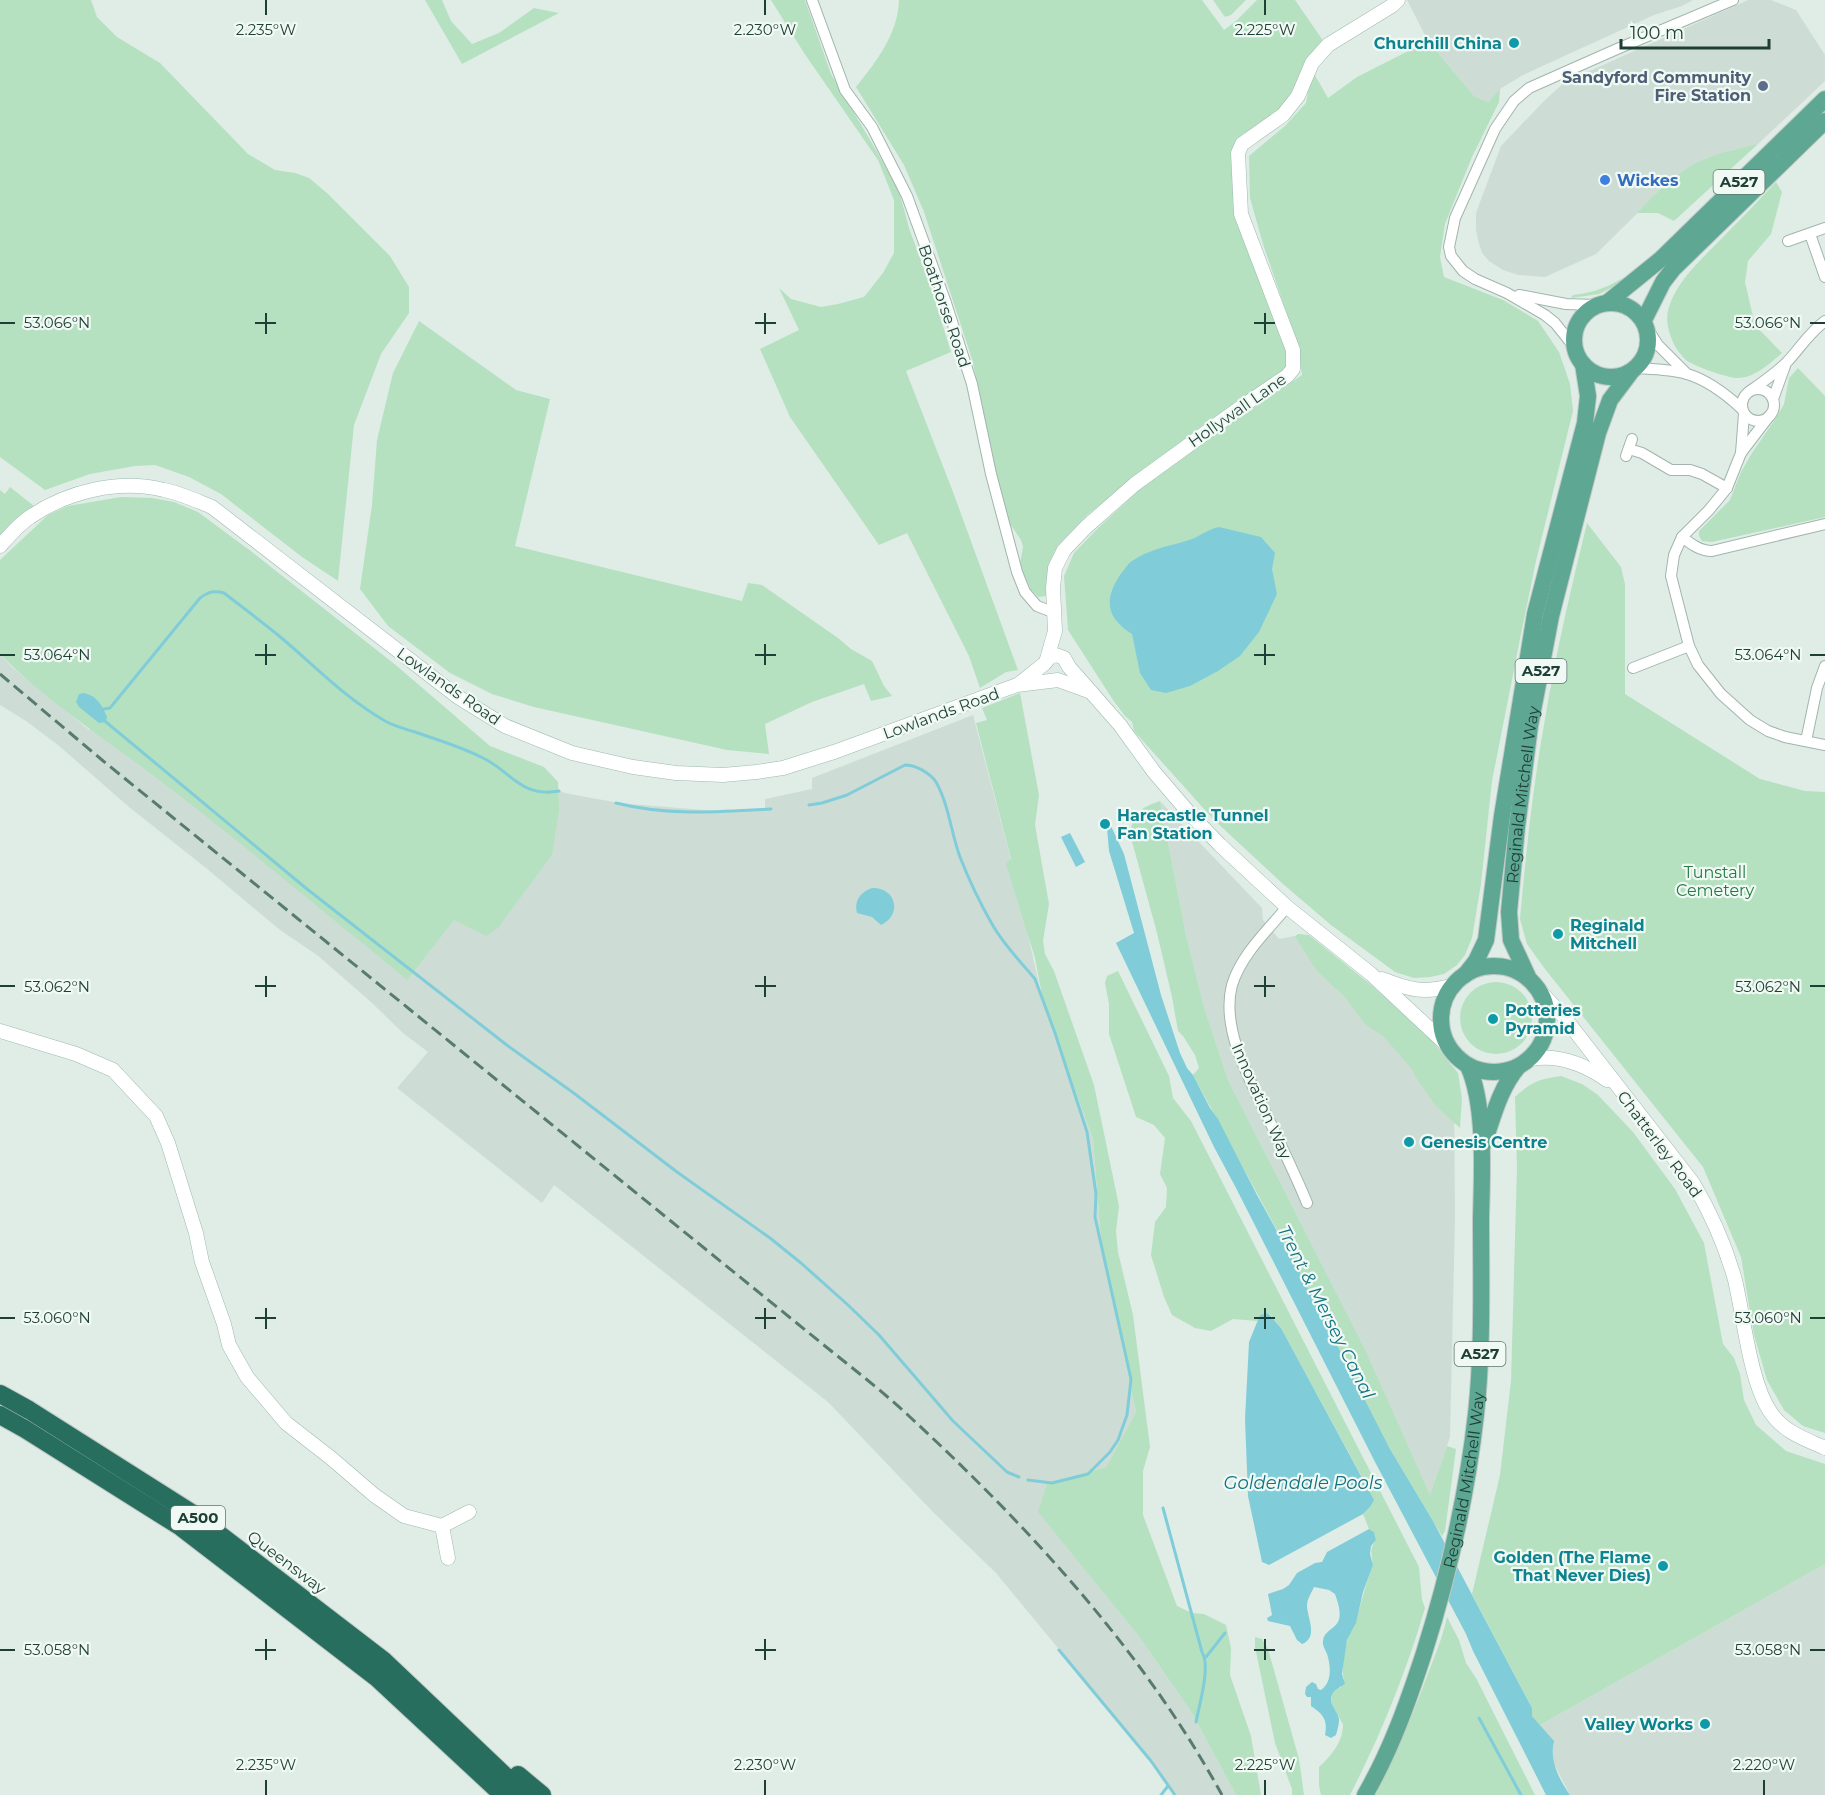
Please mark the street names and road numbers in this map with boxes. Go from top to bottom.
road number: A527 [1714,170,1764,194]
street label: Boathorse Road [915,242,974,370]
street label: Hollywall Lane [1185,369,1290,451]
street label: Lowlands Road [393,644,504,729]
road number: A527 [1516,659,1566,683]
street label: Lowlands Road [880,684,1002,743]
street label: Reginald Mitchell Way [1503,704,1544,884]
street label: Innovation Way [1228,1040,1296,1162]
street label: Chatterley Road [1613,1087,1706,1201]
road number: A527 [1454,1342,1506,1366]
street label: Reginald Mitchell Way [1439,1391,1488,1570]
road number: A500 [171,1506,225,1530]
street label: Queensway [244,1527,330,1598]

